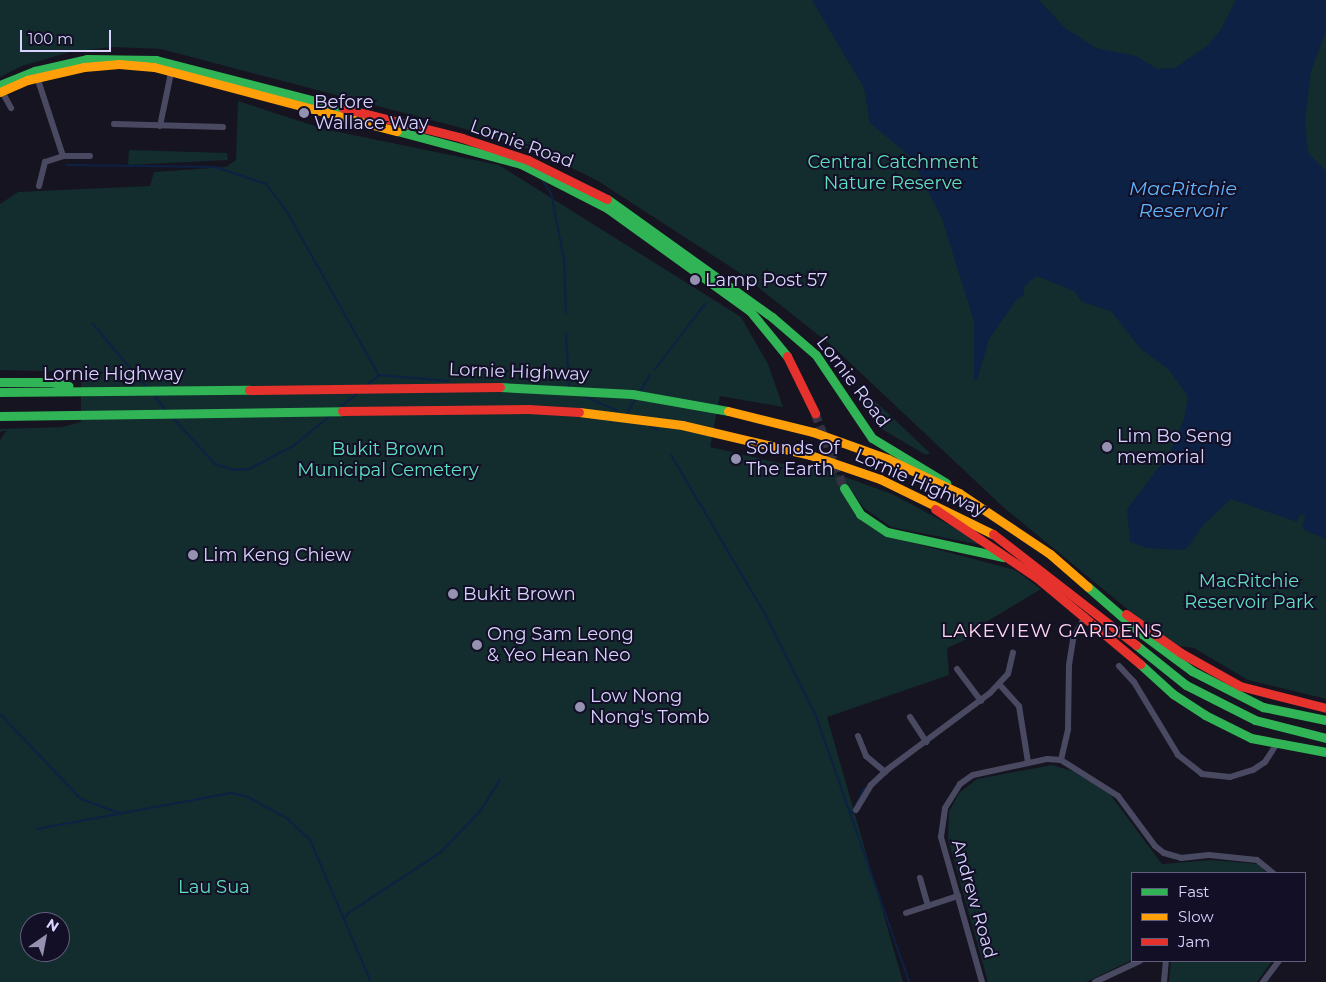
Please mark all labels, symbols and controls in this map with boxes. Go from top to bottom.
scale bar [22,20,114,52]
text: 100 m [28,29,73,48]
place label: Before Wallace Way [314,92,429,134]
marker: Before Wallace Way [298,107,310,119]
street label: Lornie Road [467,115,577,173]
park label: Central Catchment Nature Reserve [807,152,979,194]
water label: MacRitchie Reservoir [1129,178,1237,222]
place label: Lamp Post 57 [705,269,828,291]
marker: Lamp Post 57 [689,274,701,286]
street label: Lornie Road [812,332,894,432]
street label: Lornie Highway [448,359,590,385]
street label: Lornie Highway [43,363,183,385]
place label: Lim Bo Seng memorial [1117,426,1232,468]
place label: Sounds Of The Earth [746,438,840,480]
park label: Bukit Brown Municipal Cemetery [297,439,479,482]
marker: Lim Bo Seng memorial [1101,441,1113,453]
street label: Lornie Highway [851,445,989,521]
marker: Sounds Of The Earth [730,453,742,465]
place label: Lim Keng Chiew [203,544,351,566]
marker: Lim Keng Chiew [187,549,199,561]
park label: MacRitchie Reservoir Park [1184,571,1314,614]
place label: Bukit Brown [463,583,576,605]
marker: Bukit Brown [447,588,459,600]
district label: LAKEVIEW GARDENS [939,620,1165,642]
place label: Ong Sam Leong & Yeo Hean Neo [487,624,634,666]
marker: Ong Sam Leong & Yeo Hean Neo [471,639,483,651]
place label: Low Nong Nong's Tomb [590,686,709,729]
marker: Low Nong Nong's Tomb [574,701,586,713]
street label: Andrew Road [947,837,1001,961]
legend [1131,872,1306,962]
park label: Lau Sua [178,876,250,898]
text: Fast [1178,882,1209,901]
text: Slow [1178,907,1214,926]
north arrow [20,912,70,962]
text: N [43,915,62,936]
text: Jam [1178,932,1210,951]

